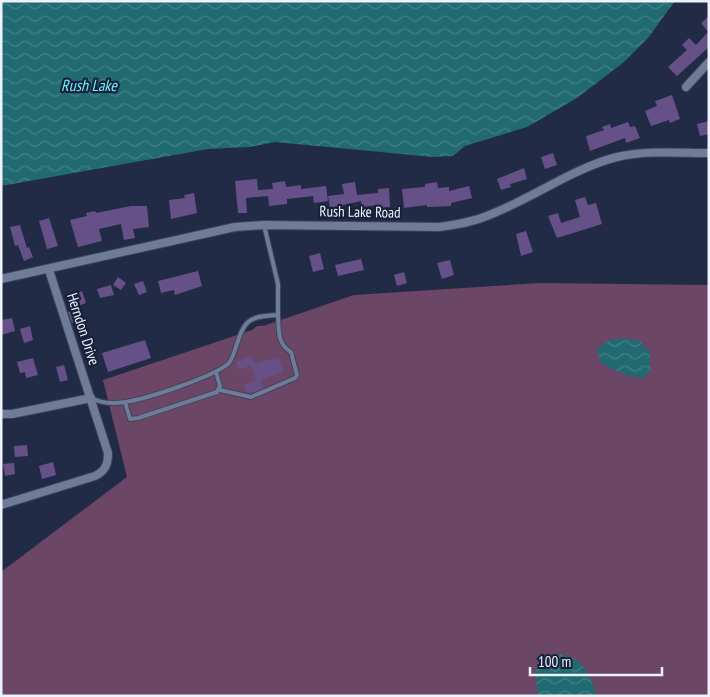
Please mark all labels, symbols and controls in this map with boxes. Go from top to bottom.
water label: Rush Lake [61,75,118,95]
street label: Rush Lake Road [319,201,401,222]
street label: Herndon Drive [63,290,104,367]
scale bar [530,644,662,676]
text: 100 m [538,652,571,671]

